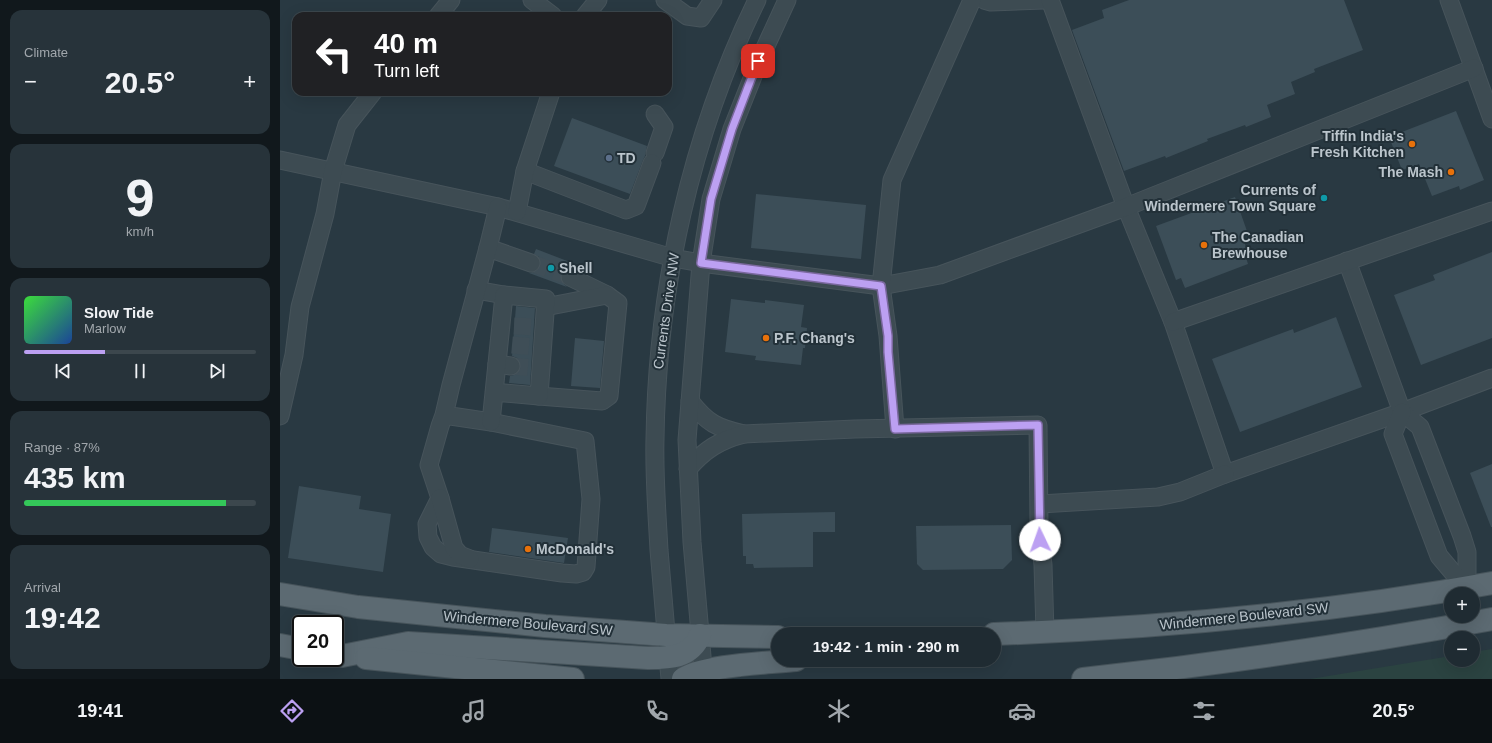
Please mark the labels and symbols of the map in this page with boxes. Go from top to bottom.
pin [741,44,775,78]
place label: Tiffin India's Fresh Kitchen [1311,128,1404,160]
marker: Tiffin India's Fresh Kitchen [1407,139,1417,149]
place label: TD [617,150,636,166]
marker: TD [604,153,614,163]
place label: The Mash [1378,164,1443,180]
marker: The Mash [1446,167,1456,177]
place label: Currents of Windermere Town Square [1144,182,1316,214]
marker: Currents of Windermere Town Square [1319,193,1329,203]
place label: The Canadian Brewhouse [1212,229,1304,261]
marker: The Canadian Brewhouse [1199,240,1209,250]
street label: Currents Drive NW [650,251,682,370]
place label: Shell [559,260,592,276]
marker: Shell [546,263,556,273]
place label: P.F. Chang's [774,330,855,346]
marker: P.F. Chang's [761,333,771,343]
position arrow [1019,519,1061,561]
place label: McDonald's [536,541,614,557]
marker: McDonald's [523,544,533,554]
street label: Windermere Boulevard SW [1159,599,1330,633]
street label: Windermere Boulevard SW [443,608,614,638]
speed limit sign: 20 [292,615,344,667]

